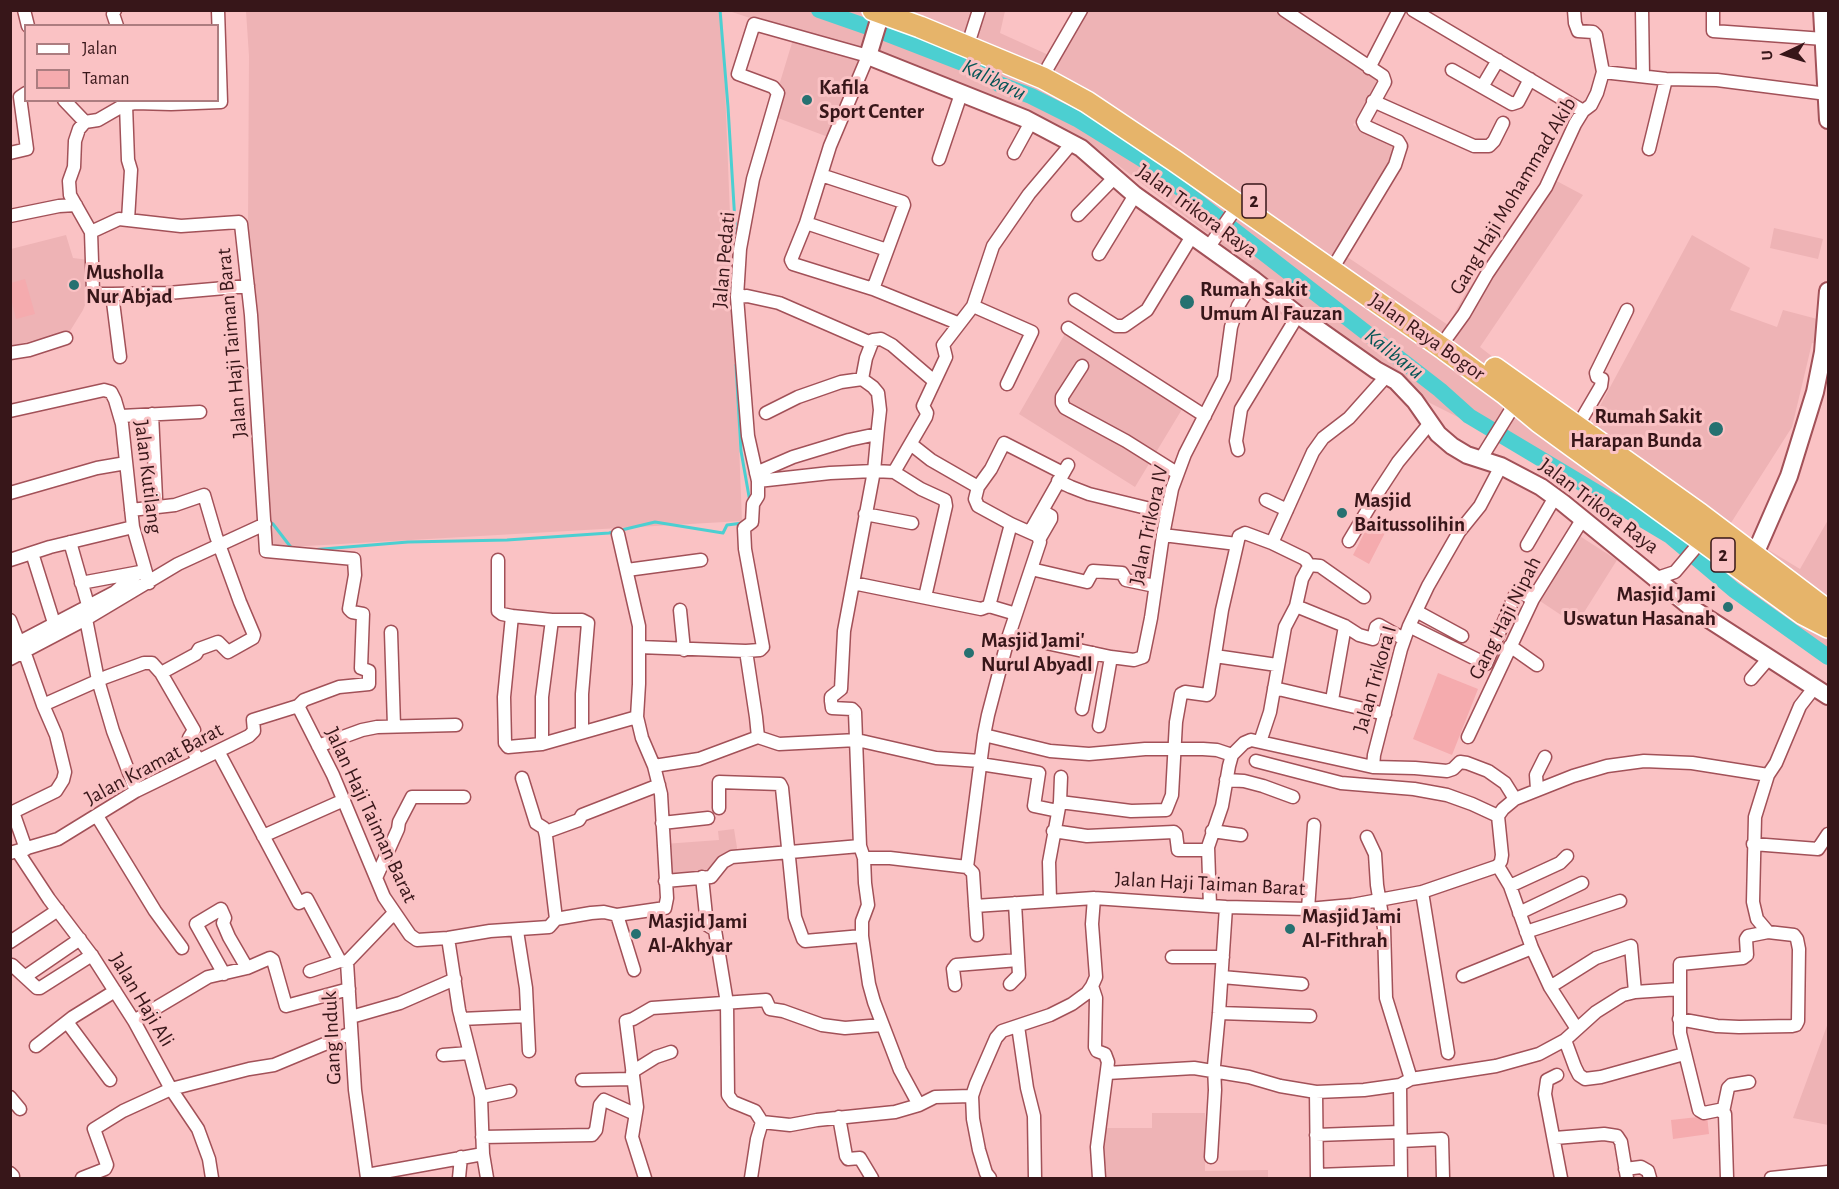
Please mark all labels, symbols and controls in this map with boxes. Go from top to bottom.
legend [24,24,219,102]
north arrow [1755,24,1815,84]
text: Jalan [82,40,117,58]
text: U [1759,50,1775,61]
water label: Kalibaru [958,53,1030,107]
text: Taman [82,70,130,88]
place label: Kafila Sport Center [819,75,924,125]
marker: Kafila Sport Center [800,93,814,107]
street label: Gang Haji Mohammad Akib [1444,93,1582,299]
street label: Jalan Trikora Raya [1131,159,1263,263]
road number: 2 [1242,184,1266,218]
street label: Jalan Pedati [707,211,741,309]
street label: Jalan Haji Taiman Barat [211,247,253,439]
place label: Musholla Nur Abjad [86,260,173,310]
place label: Rumah Sakit Umum Al Fauzan [1200,277,1343,327]
marker: Musholla Nur Abjad [67,278,81,292]
street label: Jalan Raya Bogor [1364,288,1490,386]
marker: Rumah Sakit Umum Al Fauzan [1178,293,1196,311]
water label: Kalibaru [1359,323,1429,385]
place label: Rumah Sakit Harapan Bunda [1570,404,1702,454]
street label: Jalan Kutilang [129,419,167,535]
marker: Rumah Sakit Harapan Bunda [1707,420,1725,438]
street label: Jalan Trikora Raya [1534,453,1664,559]
street label: Jalan Trikora IV [1124,463,1174,587]
place label: Masjid Baitussolihin [1354,488,1465,538]
marker: Masjid Baitussolihin [1335,506,1349,520]
road number: 2 [1711,538,1735,572]
street label: Gang Haji Nipah [1463,552,1547,684]
place label: Masjid Jami Uswatun Hasanah [1563,582,1716,632]
marker: Masjid Jami Uswatun Hasanah [1721,600,1735,614]
street label: Jalan Trikora I [1348,623,1402,735]
place label: Masjid Jami' Nurul Abyadl [981,628,1093,678]
marker: Masjid Jami' Nurul Abyadl [962,646,976,660]
street label: Jalan Kramat Barat [81,717,227,811]
street label: Jalan Haji Taiman Barat [319,723,423,907]
street label: Jalan Haji Taiman Barat [1114,866,1306,902]
place label: Masjid Jami Al-Fithrah [1302,904,1401,954]
place label: Masjid Jami Al-Akhyar [648,909,747,959]
marker: Masjid Jami Al-Fithrah [1283,922,1297,936]
marker: Masjid Jami Al-Akhyar [629,927,643,941]
street label: Jalan Haji Ali [104,949,180,1051]
street label: Gang Induk [317,990,347,1086]

